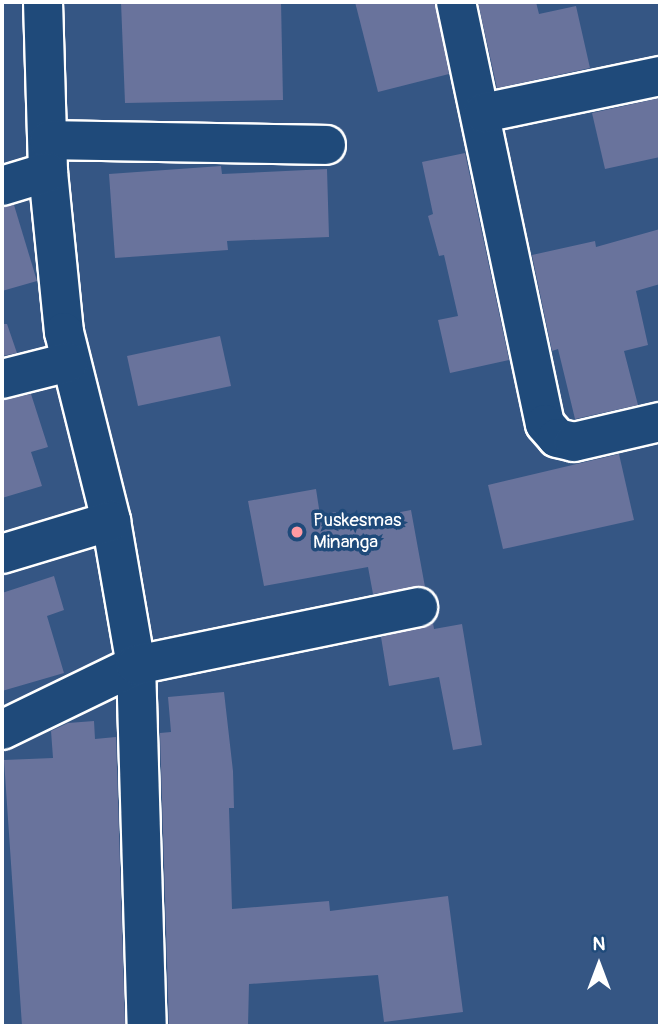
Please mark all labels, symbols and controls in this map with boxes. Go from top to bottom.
place label: Puskesmas Minanga [313,510,402,554]
marker: Puskesmas Minanga [287,522,307,542]
north arrow [564,930,634,1000]
text: N [593,932,605,956]

